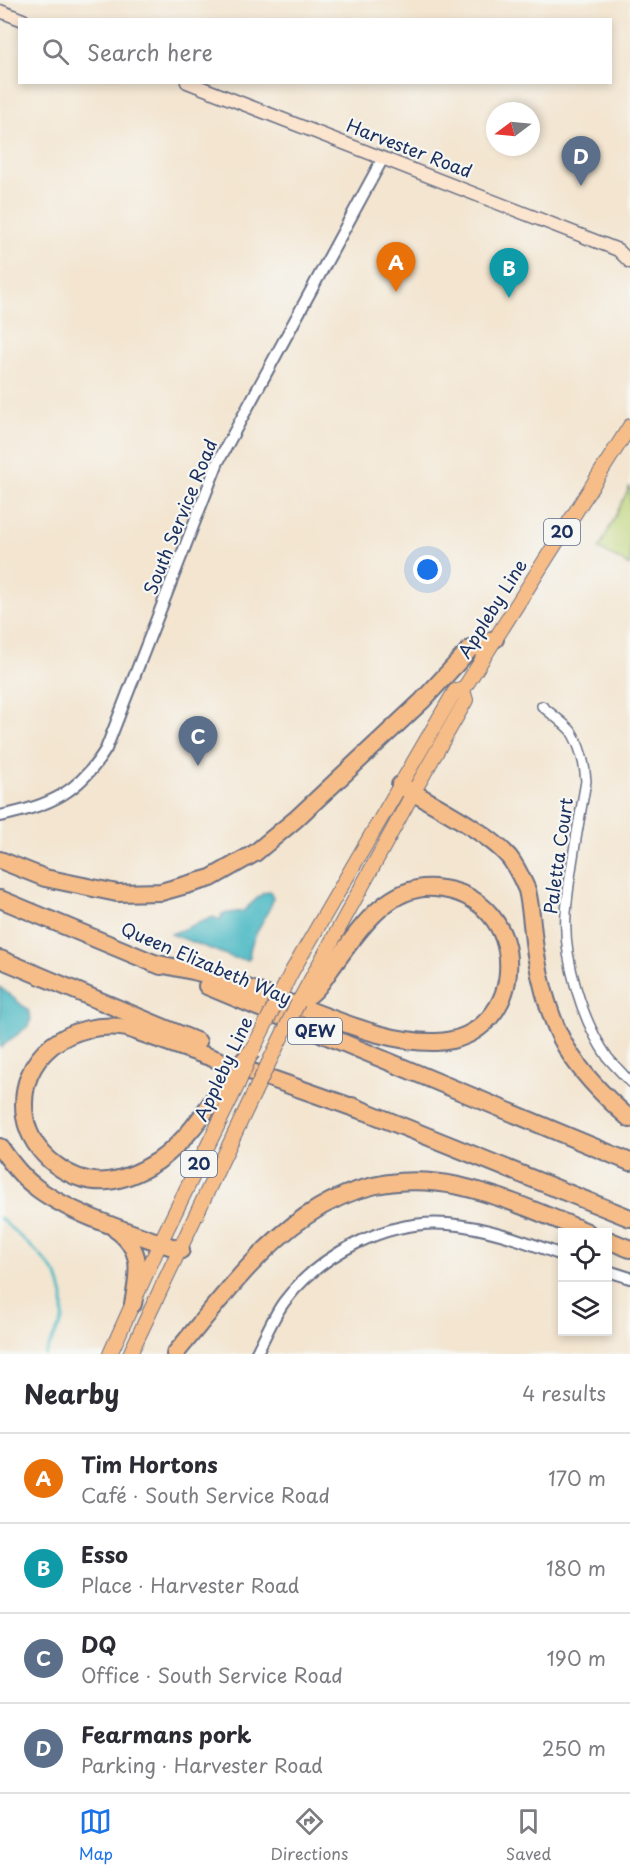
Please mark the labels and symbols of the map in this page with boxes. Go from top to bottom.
north arrow [486,102,540,156]
street label: Harvester Road [343,111,476,184]
pin: D [562,136,600,186]
pin: A [376,242,416,292]
pin: B [490,248,528,298]
street label: South Service Road [136,435,223,598]
road number: 20 [544,519,580,545]
street label: Appleby Line [450,553,533,663]
your location [413,555,442,584]
pin: C [178,716,218,766]
street label: Paletta Court [536,796,579,916]
street label: Queen Elizabeth Way [117,914,296,1011]
street label: Appleby Line [187,1012,259,1125]
road number: QEW [288,1018,342,1044]
road number: 20 [181,1151,217,1177]

